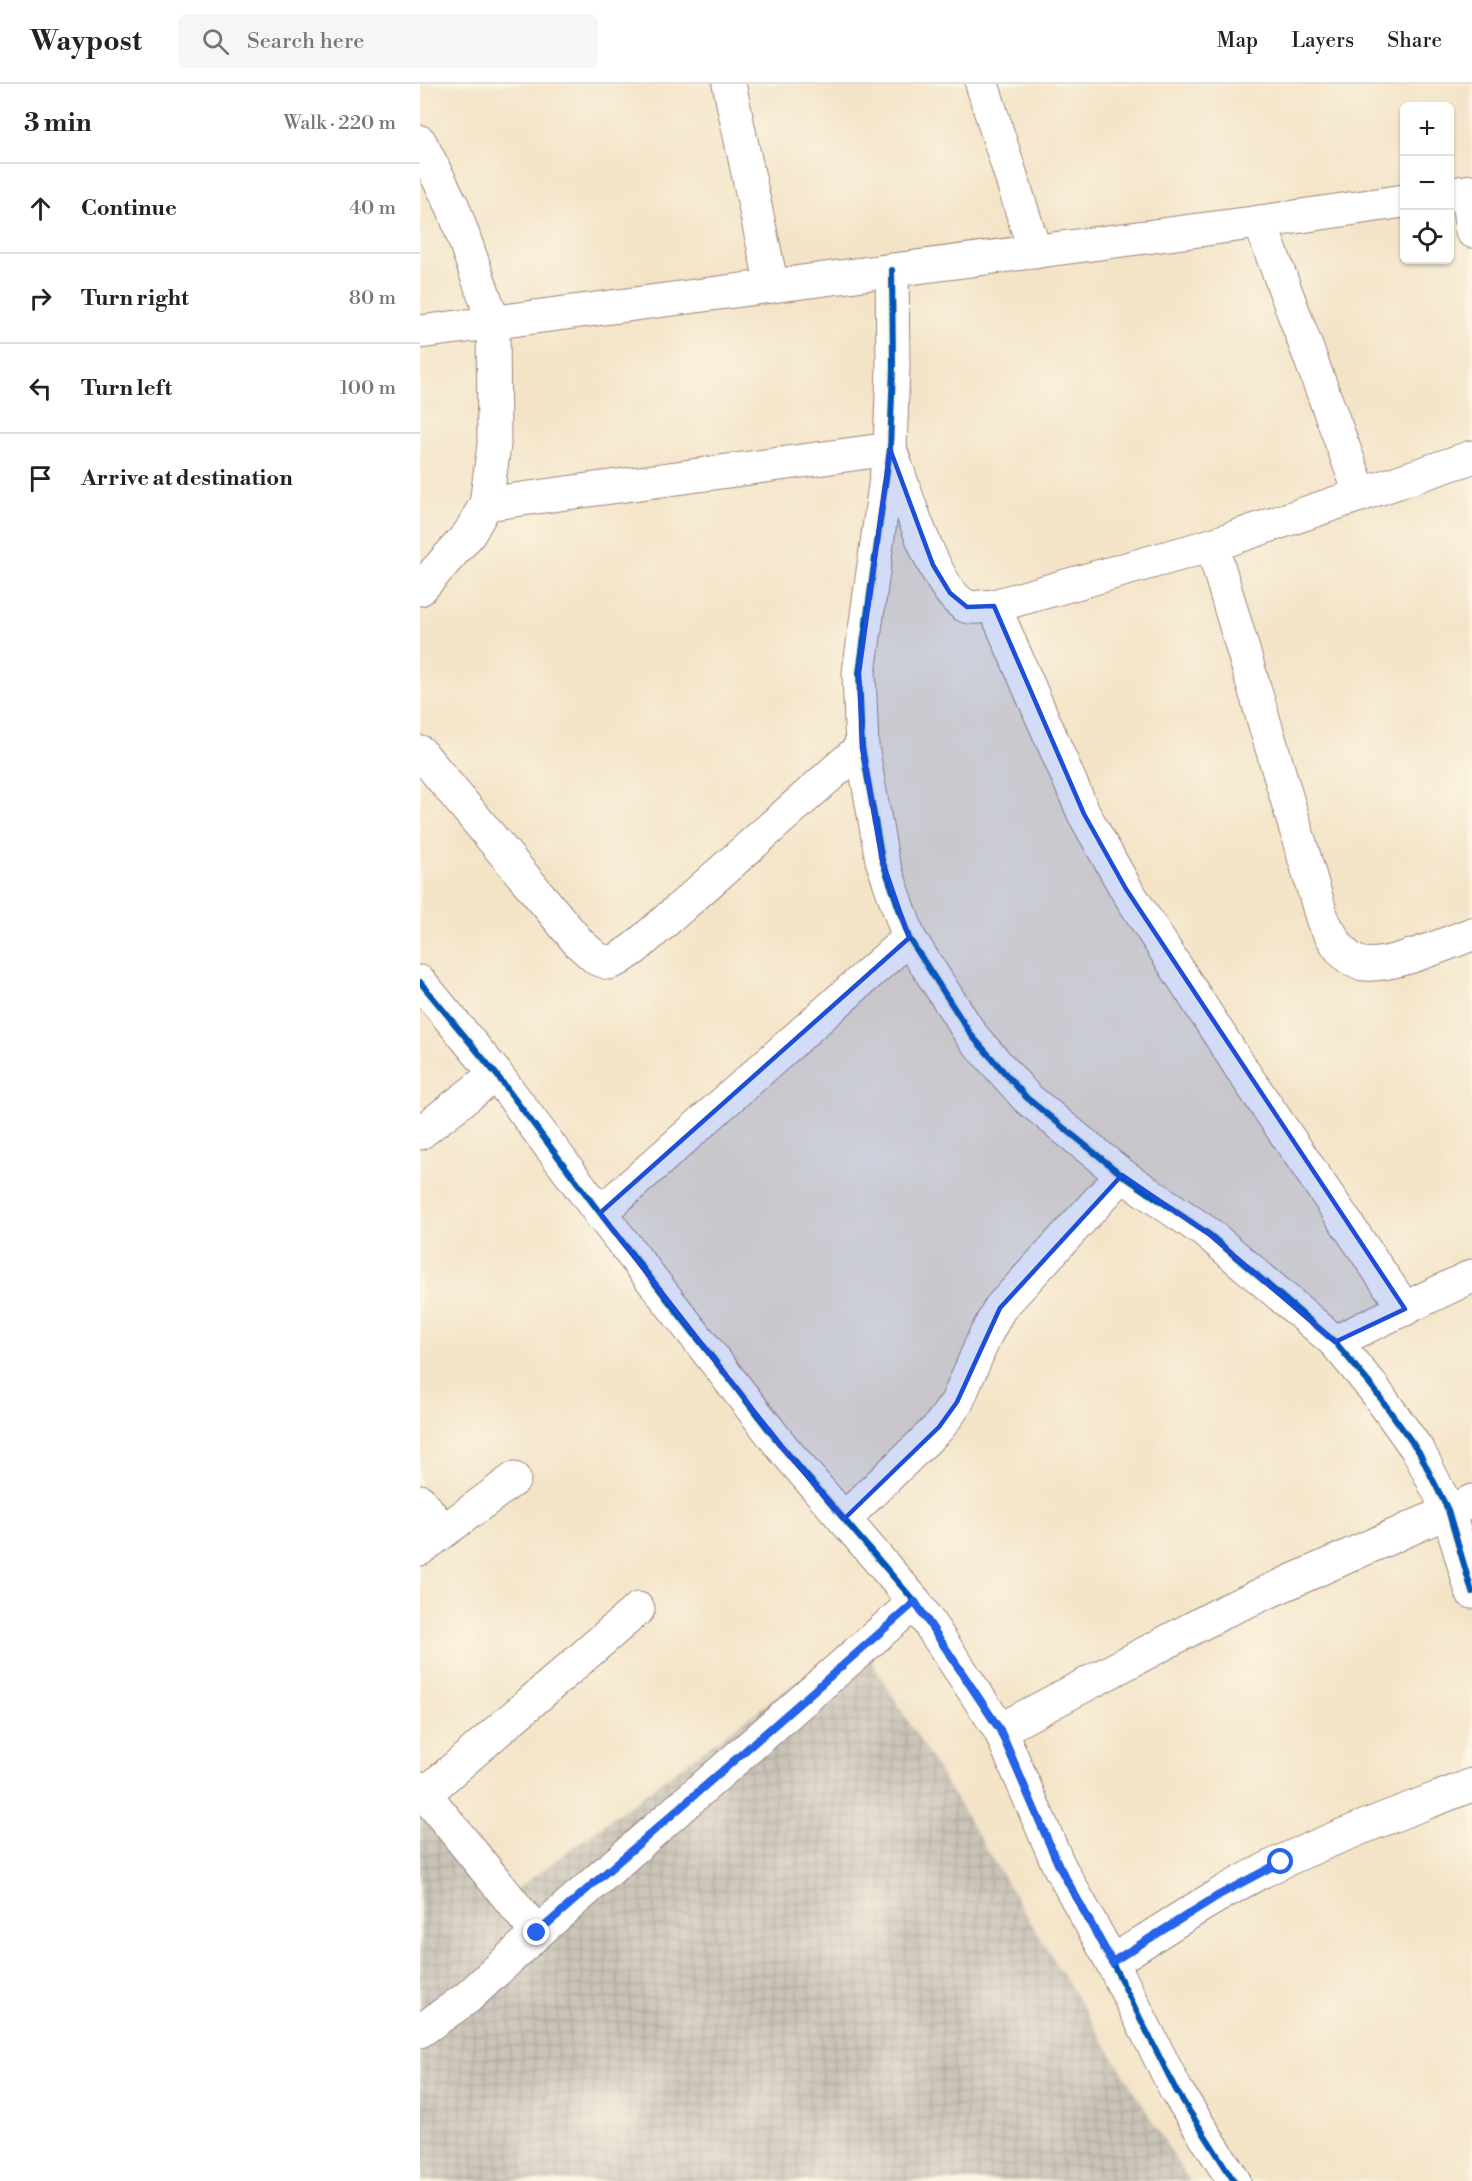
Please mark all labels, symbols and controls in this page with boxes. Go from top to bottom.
search box [178,14,598,68]
text: Waypost [30,24,142,59]
icon: search [199,25,232,58]
text: Search here [247,28,364,55]
text: Map [1217,28,1258,54]
text: Layers [1291,28,1354,54]
text: Share [1387,28,1442,54]
map controls [1400,102,1454,264]
button: + [1400,102,1454,156]
text: 3 min [24,107,92,139]
text: Walk · 220 m [283,111,396,136]
button: − [1400,156,1454,210]
icon: ahead [24,192,57,225]
text: Continue [81,195,177,222]
text: 40 m [349,196,396,221]
button: locate [1400,210,1454,264]
icon: right [24,282,57,315]
text: Turn right [81,285,189,312]
text: 80 m [349,286,396,311]
icon: left [24,372,57,405]
text: Turn left [81,375,172,402]
text: 100 m [340,376,396,401]
icon: arrive [24,462,57,495]
text: Arrive at destination [81,465,293,492]
route start [1267,1848,1293,1874]
route end [523,1919,549,1945]

